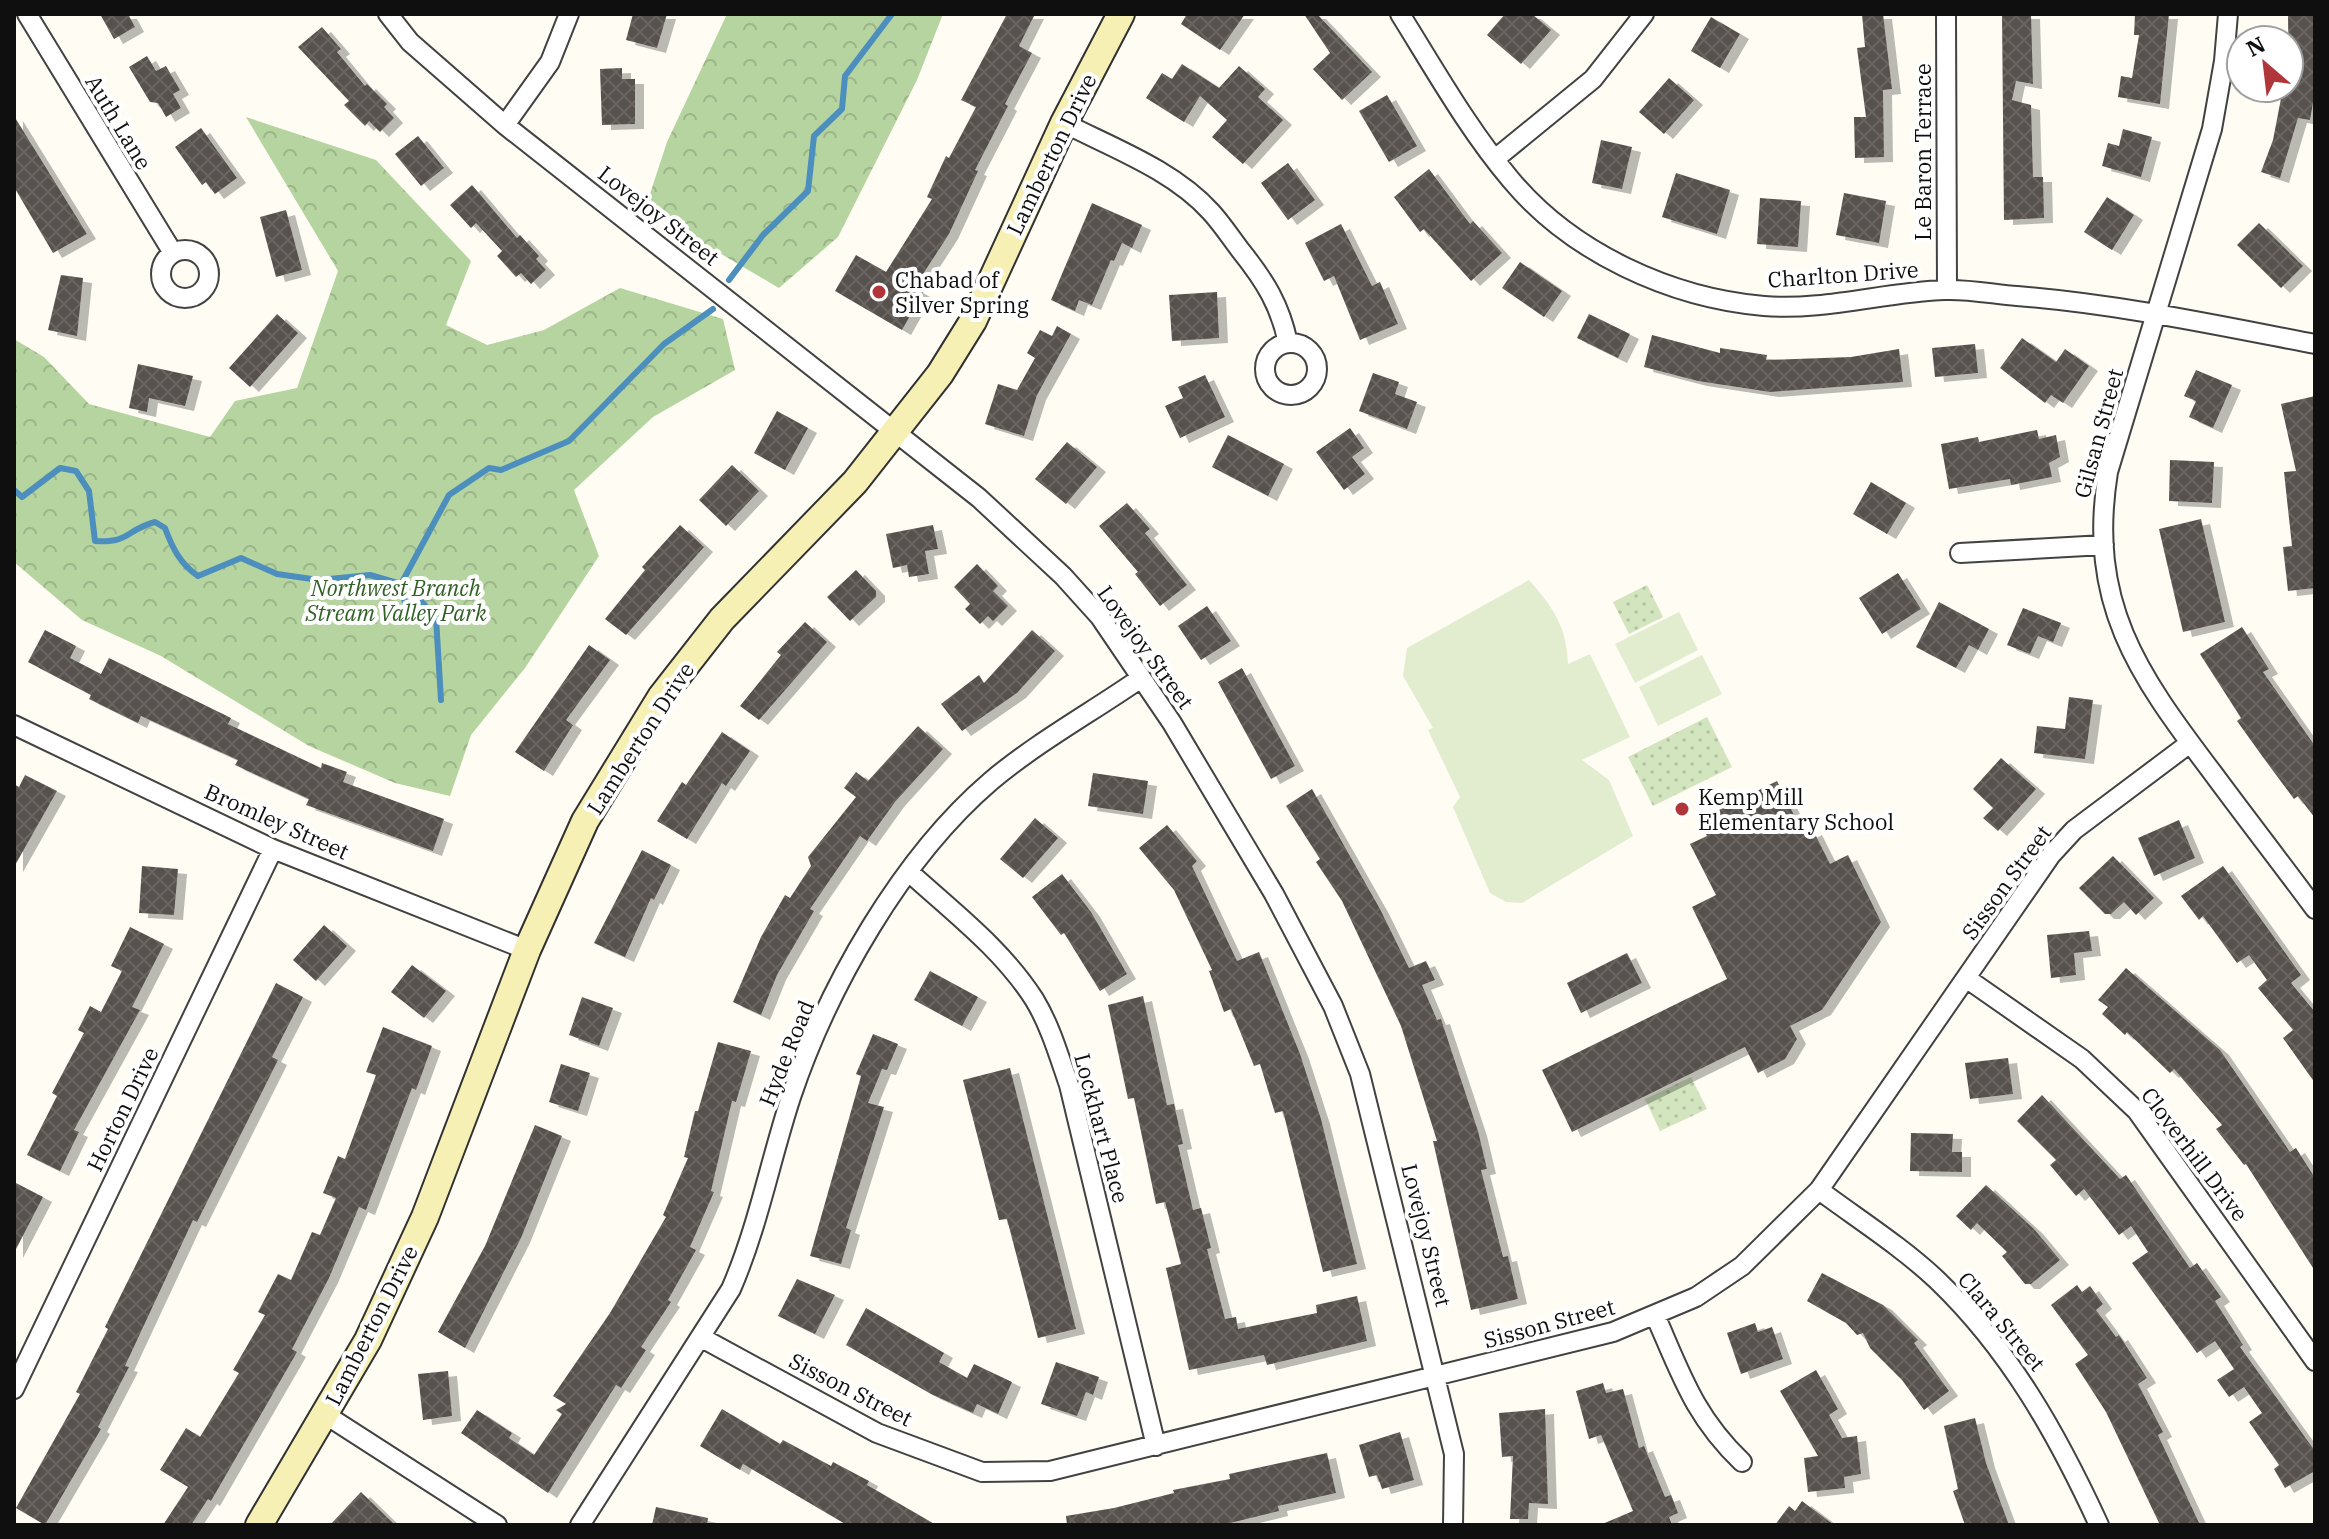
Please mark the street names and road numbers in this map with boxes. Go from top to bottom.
street label: Le Baron Terrace [1908,63,1937,241]
street label: Auth Lane [79,69,159,175]
street label: Lamberton Drive [999,69,1103,239]
street label: Lovejoy Street [592,159,726,272]
street label: Charlton Drive [1767,254,1919,294]
street label: Gilsan Street [2067,365,2129,501]
street label: Lovejoy Street [1091,579,1201,715]
street label: Lamberton Drive [580,656,700,820]
street label: Bromley Street [200,776,354,866]
street label: Sisson Street [1955,819,2057,945]
street label: Hyde Road [752,996,820,1110]
street label: Horton Drive [79,1042,165,1176]
street label: Lockhart Place [1068,1050,1136,1206]
street label: Cloverhill Drive [2135,1081,2255,1227]
street label: Lovejoy Street [1395,1161,1459,1310]
street label: Lamberton Drive [318,1240,424,1410]
street label: Clara Street [1952,1265,2052,1377]
street label: Sisson Street [1480,1292,1618,1354]
street label: Sisson Street [784,1346,918,1433]

